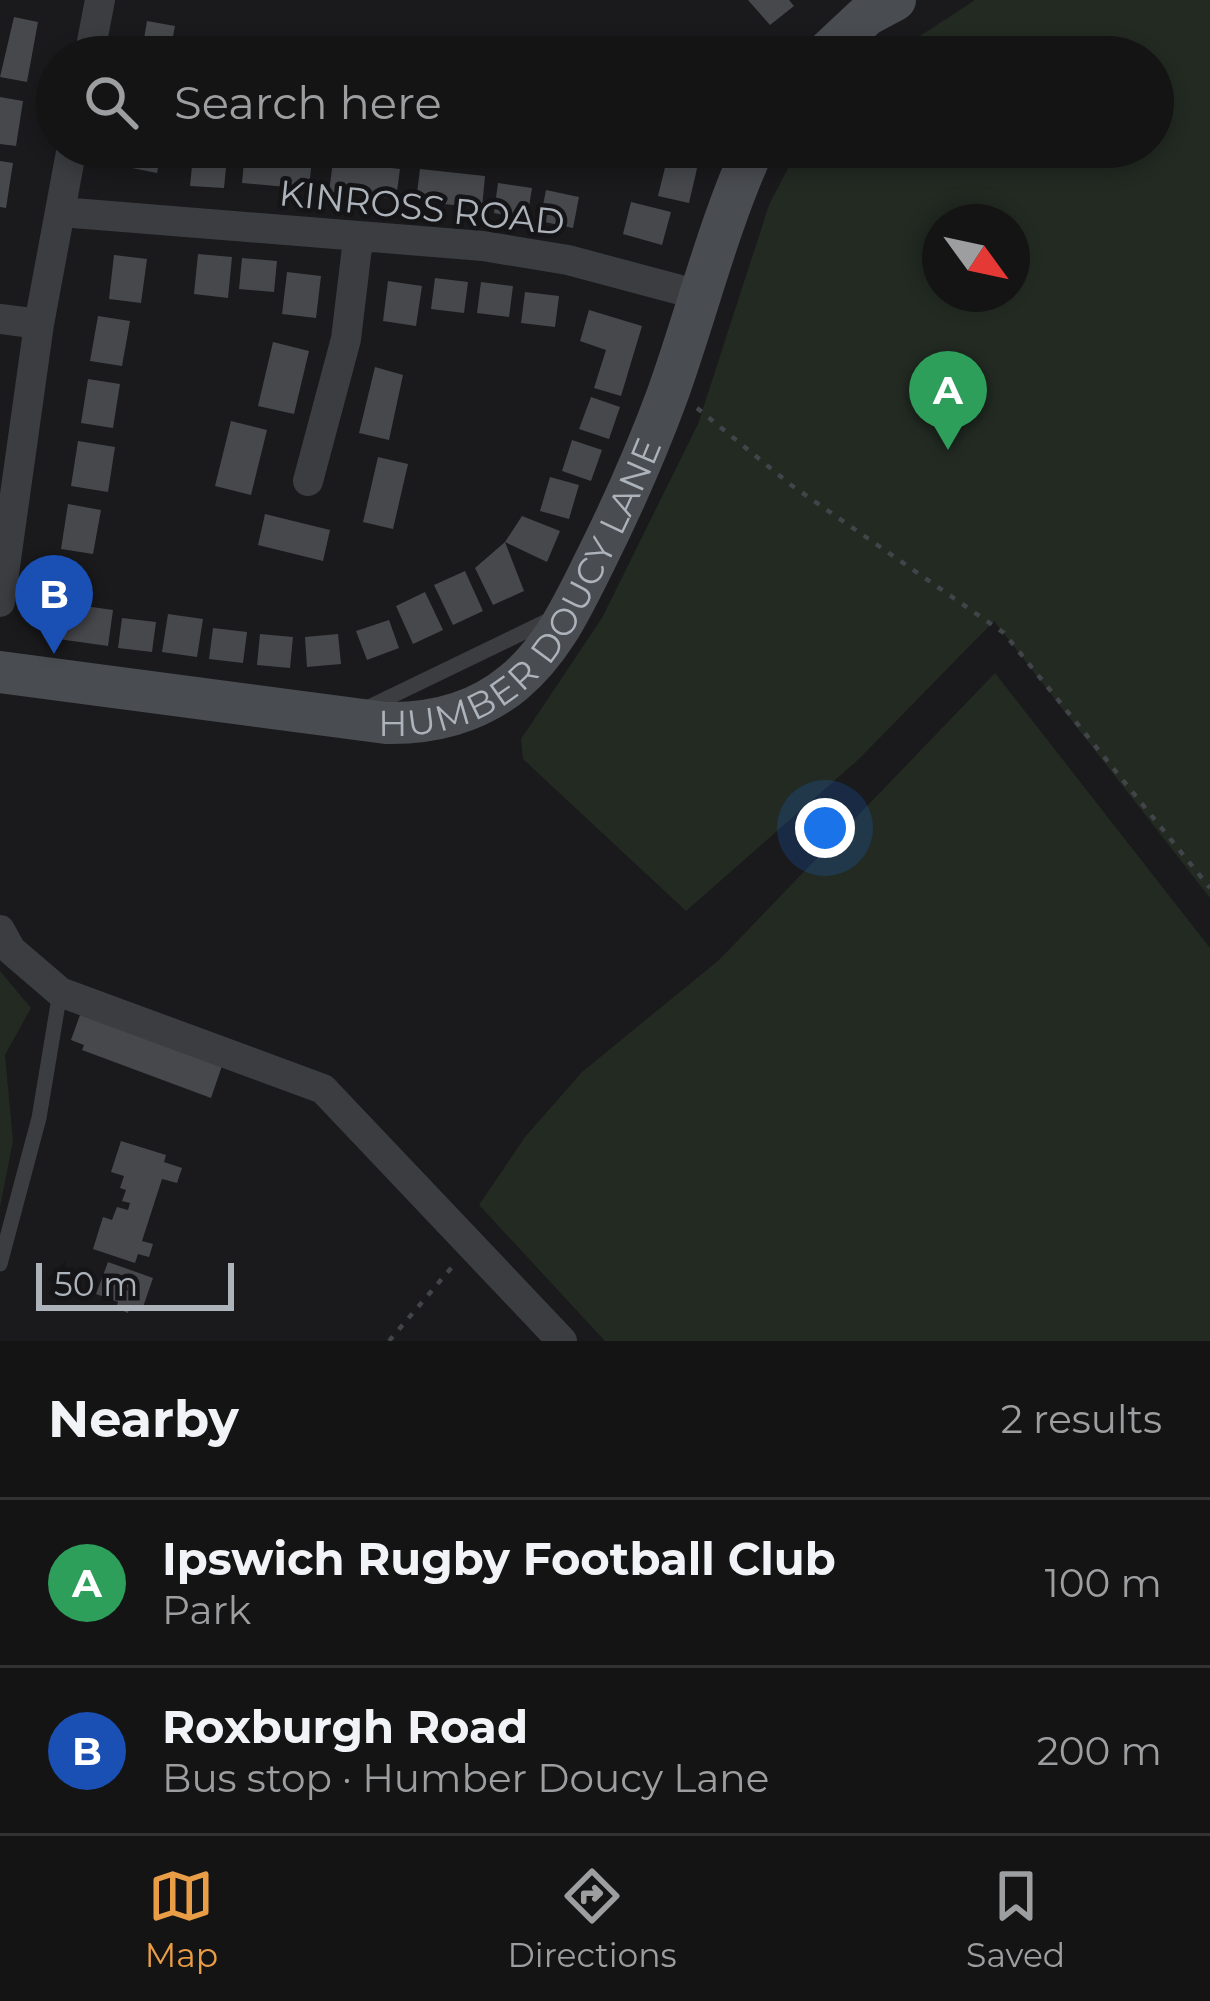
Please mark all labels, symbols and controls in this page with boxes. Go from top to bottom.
search box [36,36,1174,168]
icon: search [78,69,144,135]
text: Search here [174,75,442,130]
street label: KINROSS ROAD [277,170,567,244]
north arrow [922,204,1030,312]
pin: A [909,351,987,450]
street label: HUMBER DOUCY LANE [378,432,670,745]
pin: B [15,555,93,654]
your location [795,798,855,858]
scale bar [36,1257,234,1310]
text: 50 m [54,1264,138,1304]
text: Nearby [48,1388,239,1450]
text: 2 results [1001,1395,1162,1443]
text: Ipswich Rugby Football Club [162,1531,836,1586]
text: A [72,1559,102,1607]
text: 100 m [1045,1559,1162,1607]
text: Park [162,1586,251,1634]
text: Roxburgh Road [162,1699,528,1754]
text: B [72,1727,102,1775]
text: 200 m [1037,1727,1162,1775]
text: Bus stop · Humber Doucy Lane [162,1754,769,1802]
tab: Map [145,1863,218,1975]
tab: Directions [508,1863,677,1975]
tab: Saved [966,1863,1065,1975]

